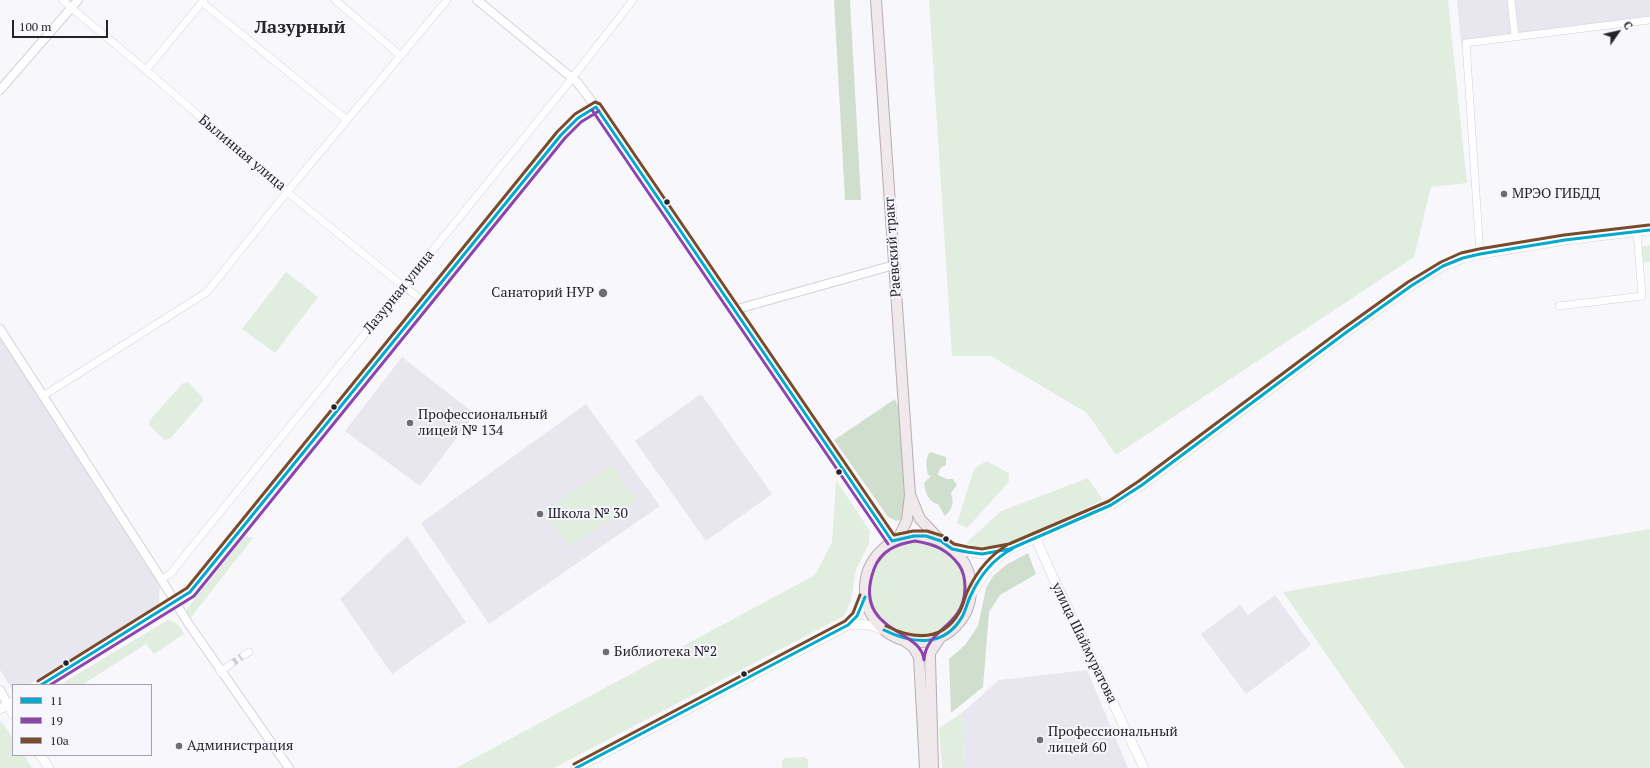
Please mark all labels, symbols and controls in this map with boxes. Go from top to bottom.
scale bar [14,12,110,38]
north arrow [1598,12,1638,52]
district label: Лазурный [254,17,346,39]
text: С [1620,18,1636,32]
text: 100 m [19,19,51,34]
street label: Былинная улица [195,112,289,194]
place label: МРЭО ГИБДД [1512,186,1600,202]
marker: МРЭО ГИБДД [1499,189,1509,199]
street label: Раевский тракт [881,196,905,298]
unlabelled marker [662,197,672,207]
street label: Лазурная улица [360,247,438,337]
place label: Санаторий НУР [491,285,594,301]
marker: Санаторий НУР [597,287,609,299]
unlabelled marker [329,402,339,412]
place label: Профессиональный лицей № 134 [418,407,548,440]
marker: Профессиональный лицей № 134 [405,418,415,428]
unlabelled marker [834,467,844,477]
place label: Школа № 30 [548,506,628,522]
marker: Школа № 30 [535,509,545,519]
unlabelled marker [941,534,951,544]
street label: улица Шаймуратова [1047,580,1121,706]
place label: Библиотека №2 [614,644,717,660]
marker: Библиотека №2 [601,647,611,657]
unlabelled marker [61,658,71,668]
unlabelled marker [739,669,749,679]
legend [12,684,152,756]
text: 11 [50,693,63,708]
text: 19 [50,713,63,728]
place label: Профессиональный лицей 60 [1048,724,1178,756]
text: 10а [50,733,69,748]
marker: Профессиональный лицей 60 [1035,735,1045,745]
place label: Администрация [187,738,293,754]
marker: Администрация [174,741,184,751]

